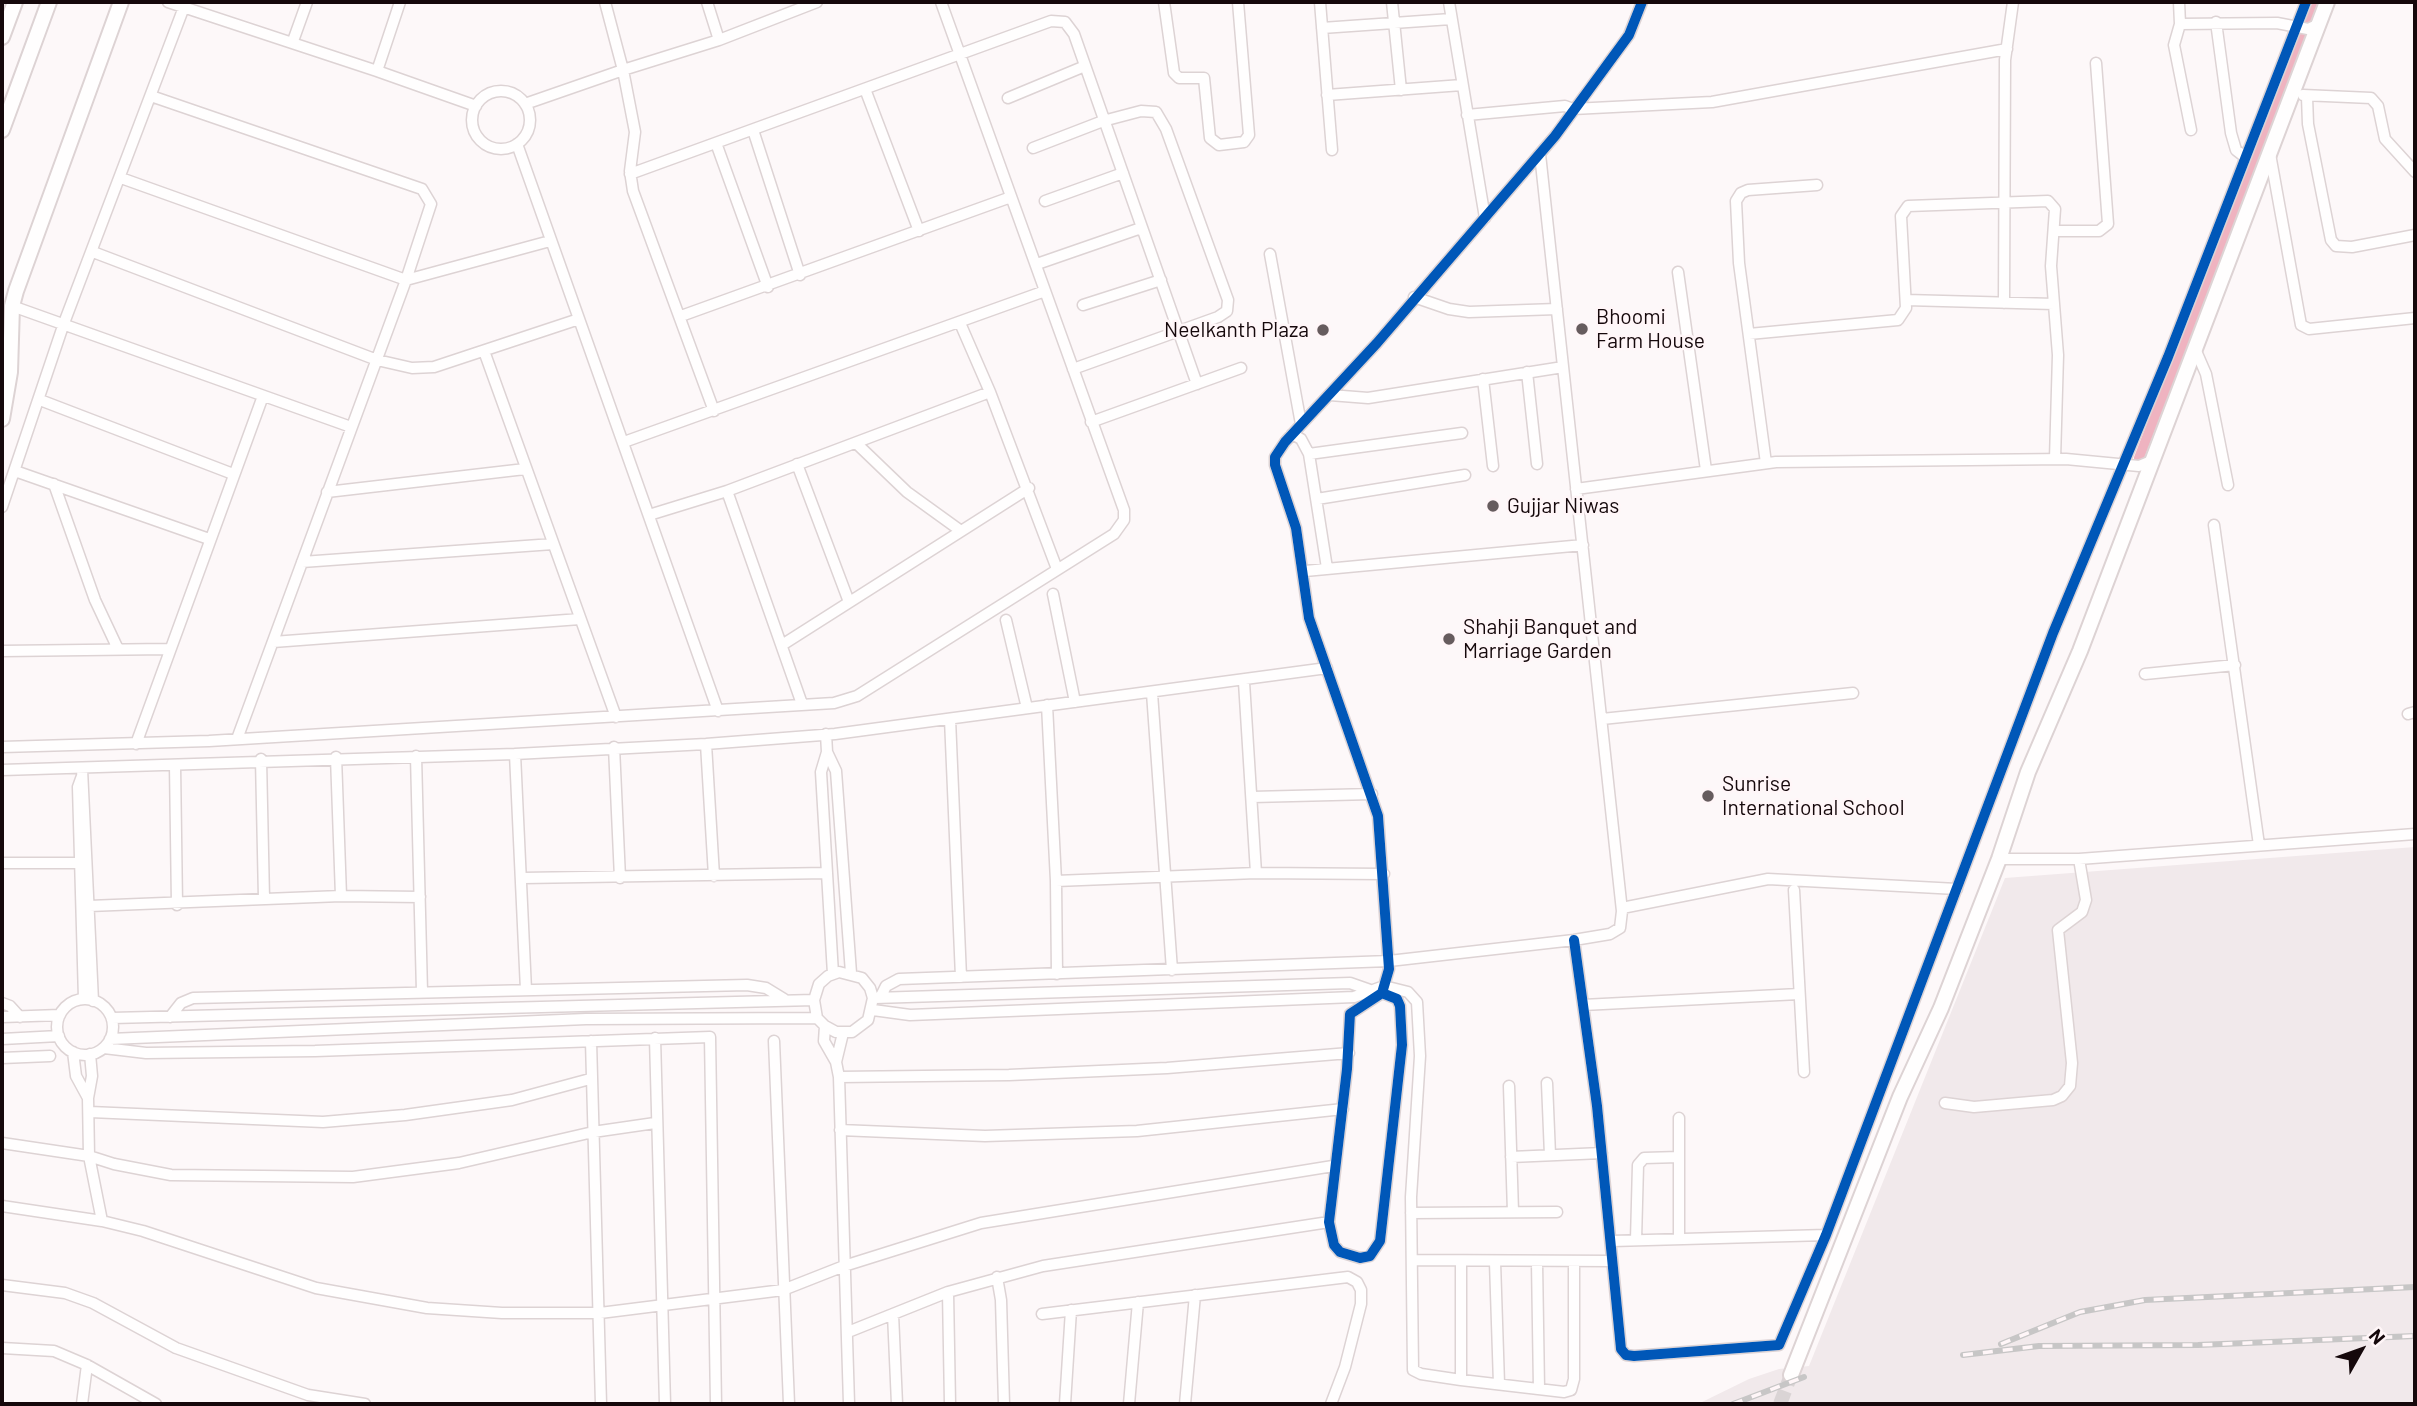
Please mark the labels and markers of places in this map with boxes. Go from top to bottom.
place label: Bhoomi Farm House [1596,304,1705,354]
place label: Neelkanth Plaza [1164,317,1309,343]
marker: Bhoomi Farm House [1574,321,1590,337]
marker: Neelkanth Plaza [1315,322,1331,338]
place label: Gujjar Niwas [1507,493,1619,519]
marker: Gujjar Niwas [1485,498,1501,514]
place label: Shahji Banquet and Marriage Garden [1463,614,1638,664]
marker: Shahji Banquet and Marriage Garden [1441,631,1457,647]
place label: Sunrise International School [1722,771,1904,821]
marker: Sunrise International School [1700,788,1716,804]

